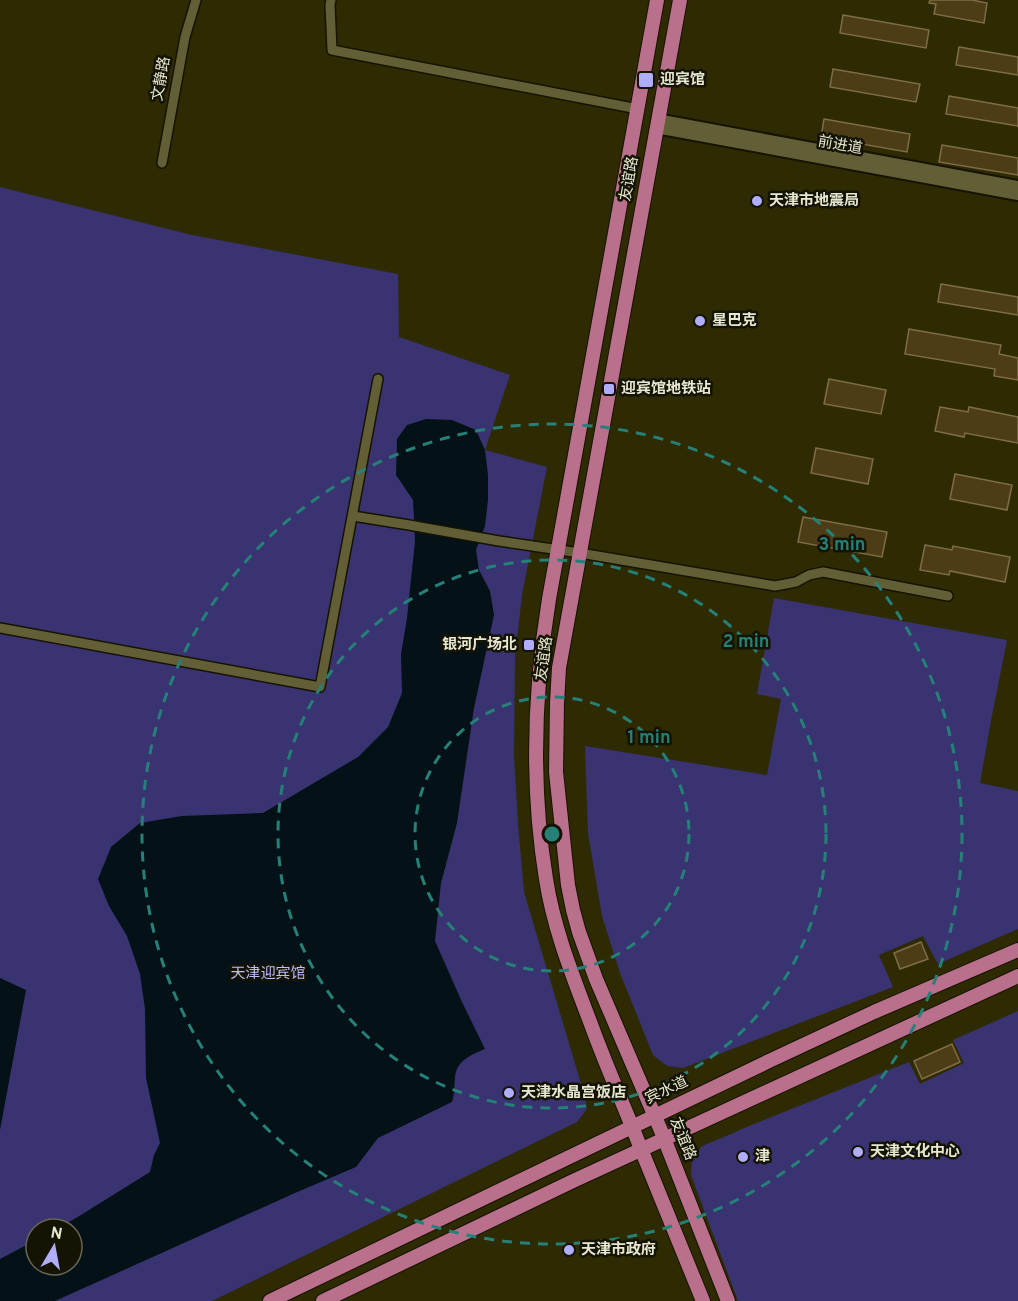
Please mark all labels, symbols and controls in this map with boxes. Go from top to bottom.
street label: 文静路 [149,55,175,103]
marker: 迎宾馆 [637,71,655,89]
place label: 迎宾馆 [660,71,705,90]
street label: 前进道 [816,133,864,159]
street label: 友谊路 [617,155,643,203]
place label: 天津市地震局 [769,192,859,211]
marker: 天津市地震局 [750,194,764,208]
place label: 星巴克 [712,312,757,331]
marker: 星巴克 [693,314,707,328]
place label: 迎宾馆地铁站 [621,380,711,399]
marker: 迎宾馆地铁站 [602,382,616,396]
text: 3 min [819,534,865,557]
text: 2 min [722,631,770,654]
street label: 友谊路 [532,635,558,683]
place label: 银河广场北 [442,636,517,655]
marker: 银河广场北 [522,638,536,652]
text: 1 min [627,727,671,750]
centre of rings [542,824,562,844]
park label: 天津迎宾馆 [230,965,306,984]
street label: 宾水道 [643,1073,691,1109]
place label: 天津水晶宫饭店 [521,1084,626,1103]
marker: 天津水晶宫饭店 [502,1086,516,1100]
street label: 友谊路 [665,1115,699,1163]
place label: 天津文化中心 [870,1142,960,1162]
marker: 天津文化中心 [851,1145,865,1159]
place label: 津 [755,1148,770,1167]
marker: 津 [736,1150,750,1164]
north arrow [24,1217,84,1277]
text: N [49,1223,64,1245]
place label: 天津市政府 [581,1241,656,1260]
marker: 天津市政府 [562,1243,576,1257]

